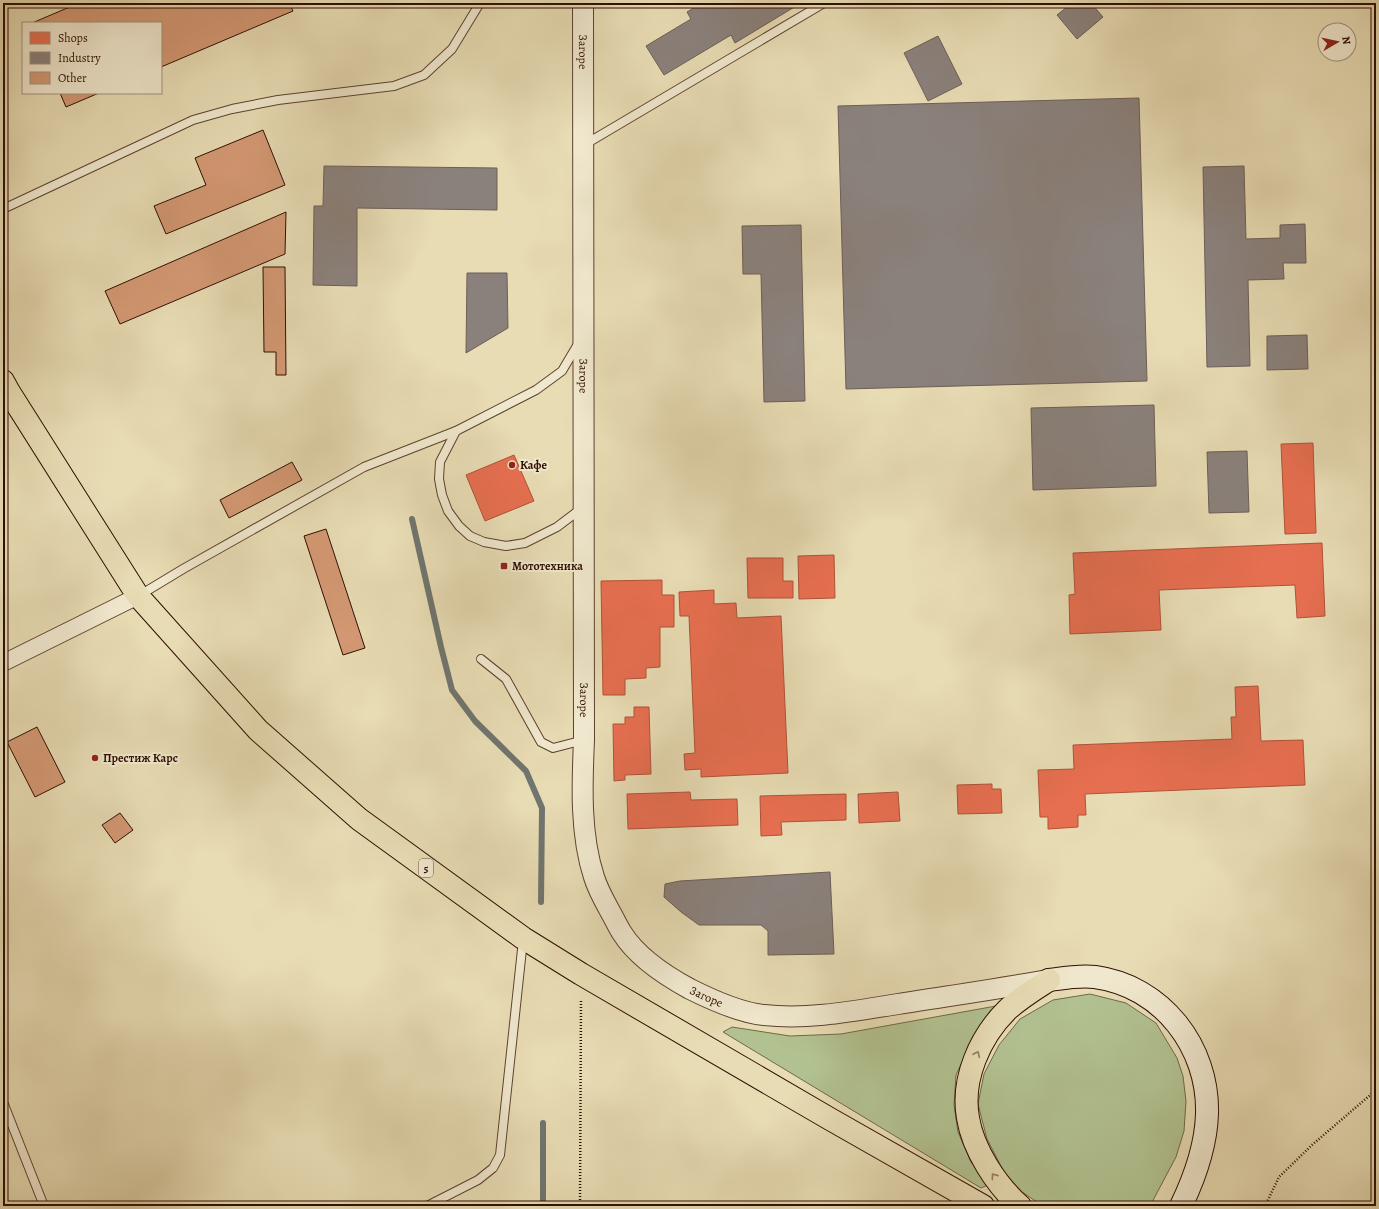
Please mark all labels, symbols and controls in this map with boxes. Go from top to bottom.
legend [22,22,162,94]
north arrow [1317,22,1357,62]
text: Shops [58,30,88,46]
street label: Загоре [575,35,591,69]
text: N [1338,35,1354,46]
text: Industry [58,50,101,66]
text: Other [58,70,87,86]
street label: Загоре [575,359,592,393]
place label: Кафе [520,457,547,473]
marker: Кафе [507,460,517,470]
place label: Мототехника [512,558,583,574]
marker: Мототехника [499,561,509,571]
street label: Загоре [576,683,592,717]
place label: Престиж Карс [103,750,178,766]
marker: Престиж Карс [90,753,100,763]
road number: 5 [419,859,433,877]
street label: Загоре [687,982,725,1011]
one-way arrow [972,1051,980,1059]
one-way arrow [992,1174,999,1181]

